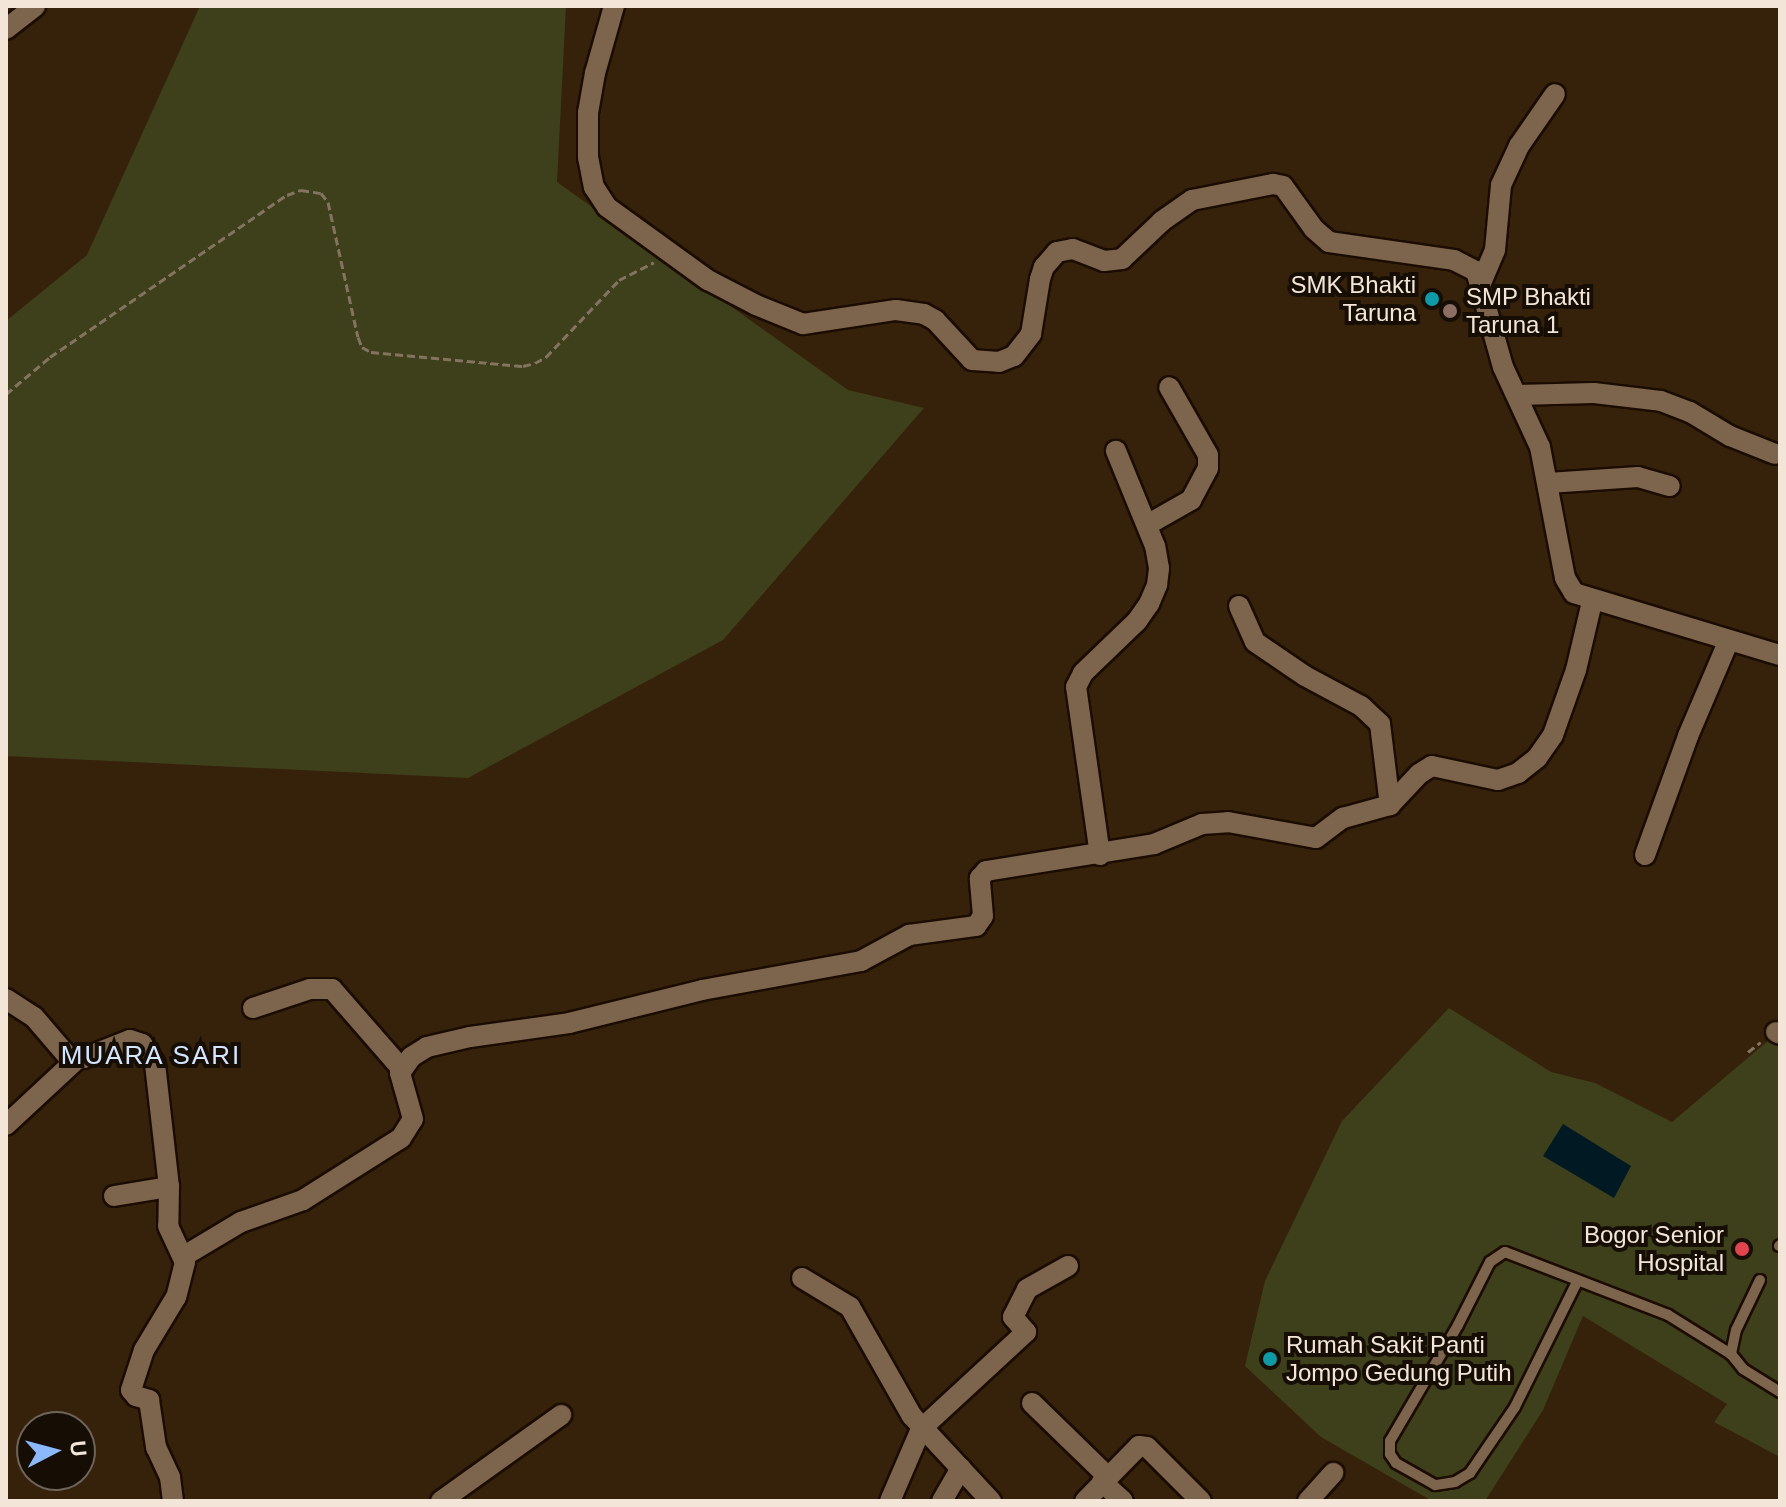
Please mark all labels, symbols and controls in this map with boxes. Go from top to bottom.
place label: SMK Bhakti Taruna [1291,271,1416,327]
place label: SMP Bhakti Taruna 1 [1466,283,1591,339]
marker: SMK Bhakti Taruna [1423,290,1441,308]
marker: SMP Bhakti Taruna 1 [1441,302,1459,320]
district label: MUARA SARI [60,1040,242,1072]
place label: Bogor Senior Hospital [1584,1221,1724,1277]
marker: Bogor Senior Hospital [1731,1238,1753,1260]
place label: Rumah Sakit Panti Jompo Gedung Putih [1286,1331,1511,1387]
marker: Rumah Sakit Panti Jompo Gedung Putih [1261,1350,1279,1368]
north arrow [16,1411,96,1491]
text: U [65,1439,92,1458]

